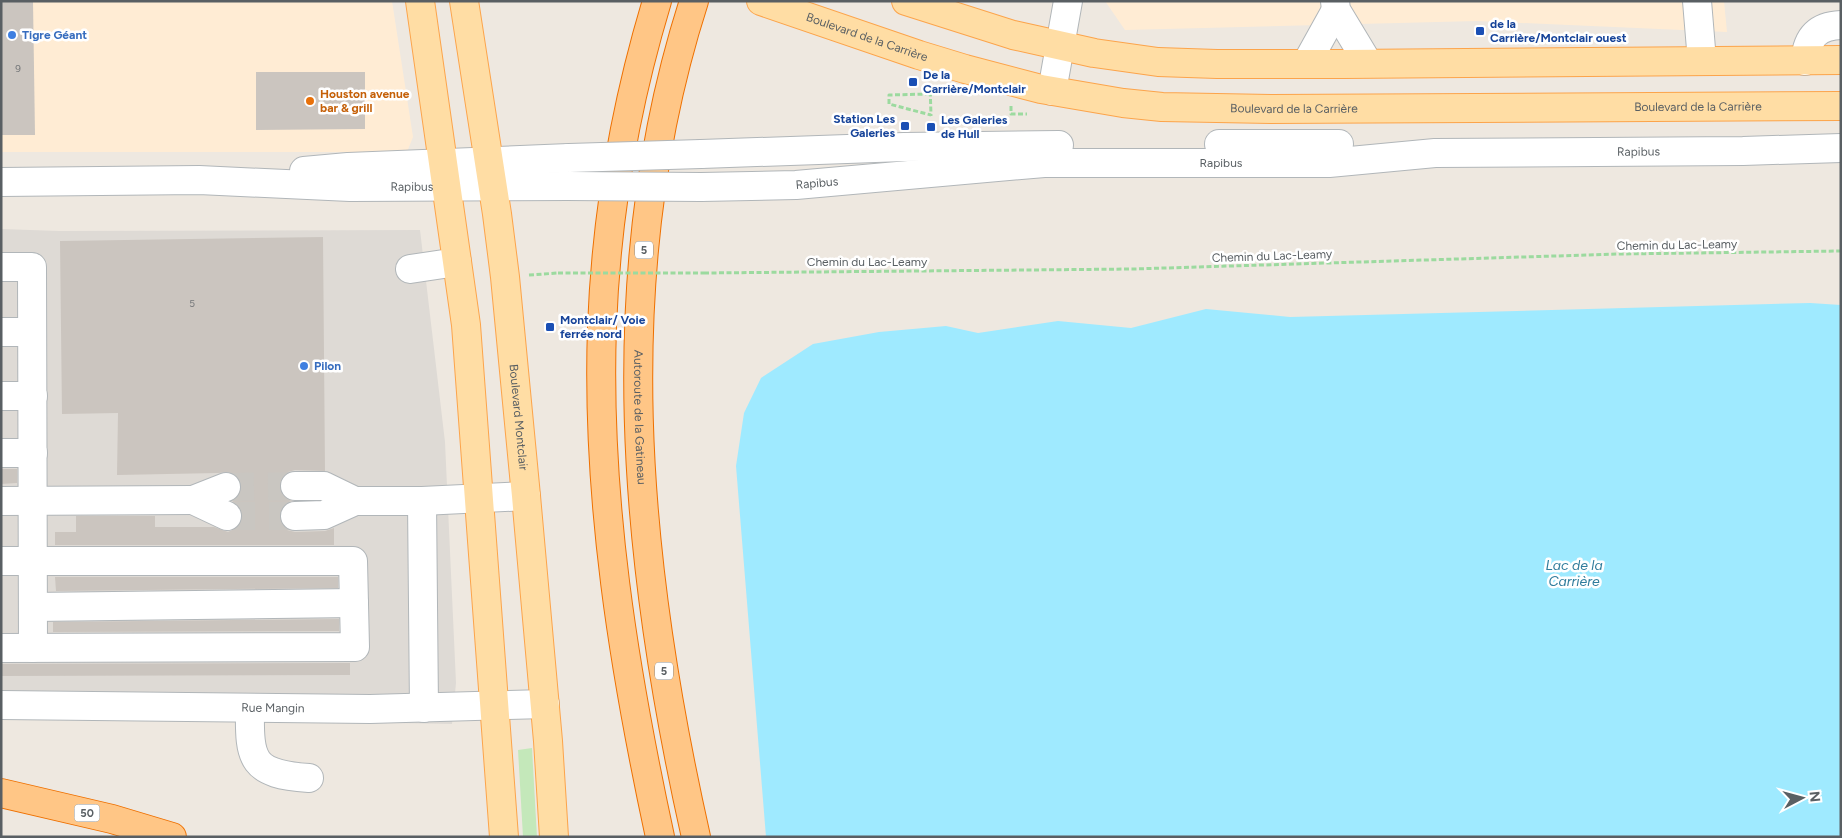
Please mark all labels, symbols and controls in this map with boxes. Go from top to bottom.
street label: Boulevard de la Carrière [804,10,930,64]
place label: de la Carrière/Montclair ouest [1490,17,1627,45]
marker: de la Carrière/Montclair ouest [1474,25,1486,37]
place label: Tigre Géant [22,28,87,42]
marker: Tigre Géant [6,29,18,41]
house number: 9 [15,62,21,75]
place label: De la Carrière/Montclair [923,68,1026,96]
marker: De la Carrière/Montclair [907,76,919,88]
place label: Houston avenue bar & grill [320,87,410,115]
marker: Houston avenue bar & grill [304,95,316,107]
street label: Boulevard de la Carrière [1634,99,1762,114]
street label: Boulevard de la Carrière [1230,101,1358,116]
place label: Station Les Galeries [833,112,895,140]
place label: Les Galeries de Hull [941,113,1008,141]
marker: Station Les Galeries [899,120,911,132]
marker: Les Galeries de Hull [925,121,937,133]
street label: Rapibus [1617,145,1660,159]
street label: Rapibus [1200,156,1243,170]
street label: Rapibus [795,174,839,192]
street label: Rapibus [390,180,434,194]
street label: Chemin du Lac-Leamy [1617,237,1738,253]
road number: 5 [635,242,653,258]
street label: Chemin du Lac-Leamy [1212,247,1333,265]
street label: Chemin du Lac-Leamy [807,255,928,269]
house number: 5 [189,297,195,310]
place label: Montclair/ Voie ferrée nord [560,313,646,341]
marker: Montclair/ Voie ferrée nord [544,321,556,333]
street label: Autoroute de la Gatineau [631,350,649,485]
place label: Pilon [314,359,341,373]
marker: Pilon [298,360,310,372]
street label: Boulevard Montclair [506,363,531,471]
water label: Lac de la Carrière [1545,557,1603,590]
road number: 5 [655,662,673,679]
street label: Rue Mangin [241,701,305,715]
north arrow [1777,773,1827,823]
text: N [1805,790,1823,803]
road number: 50 [74,804,100,821]

